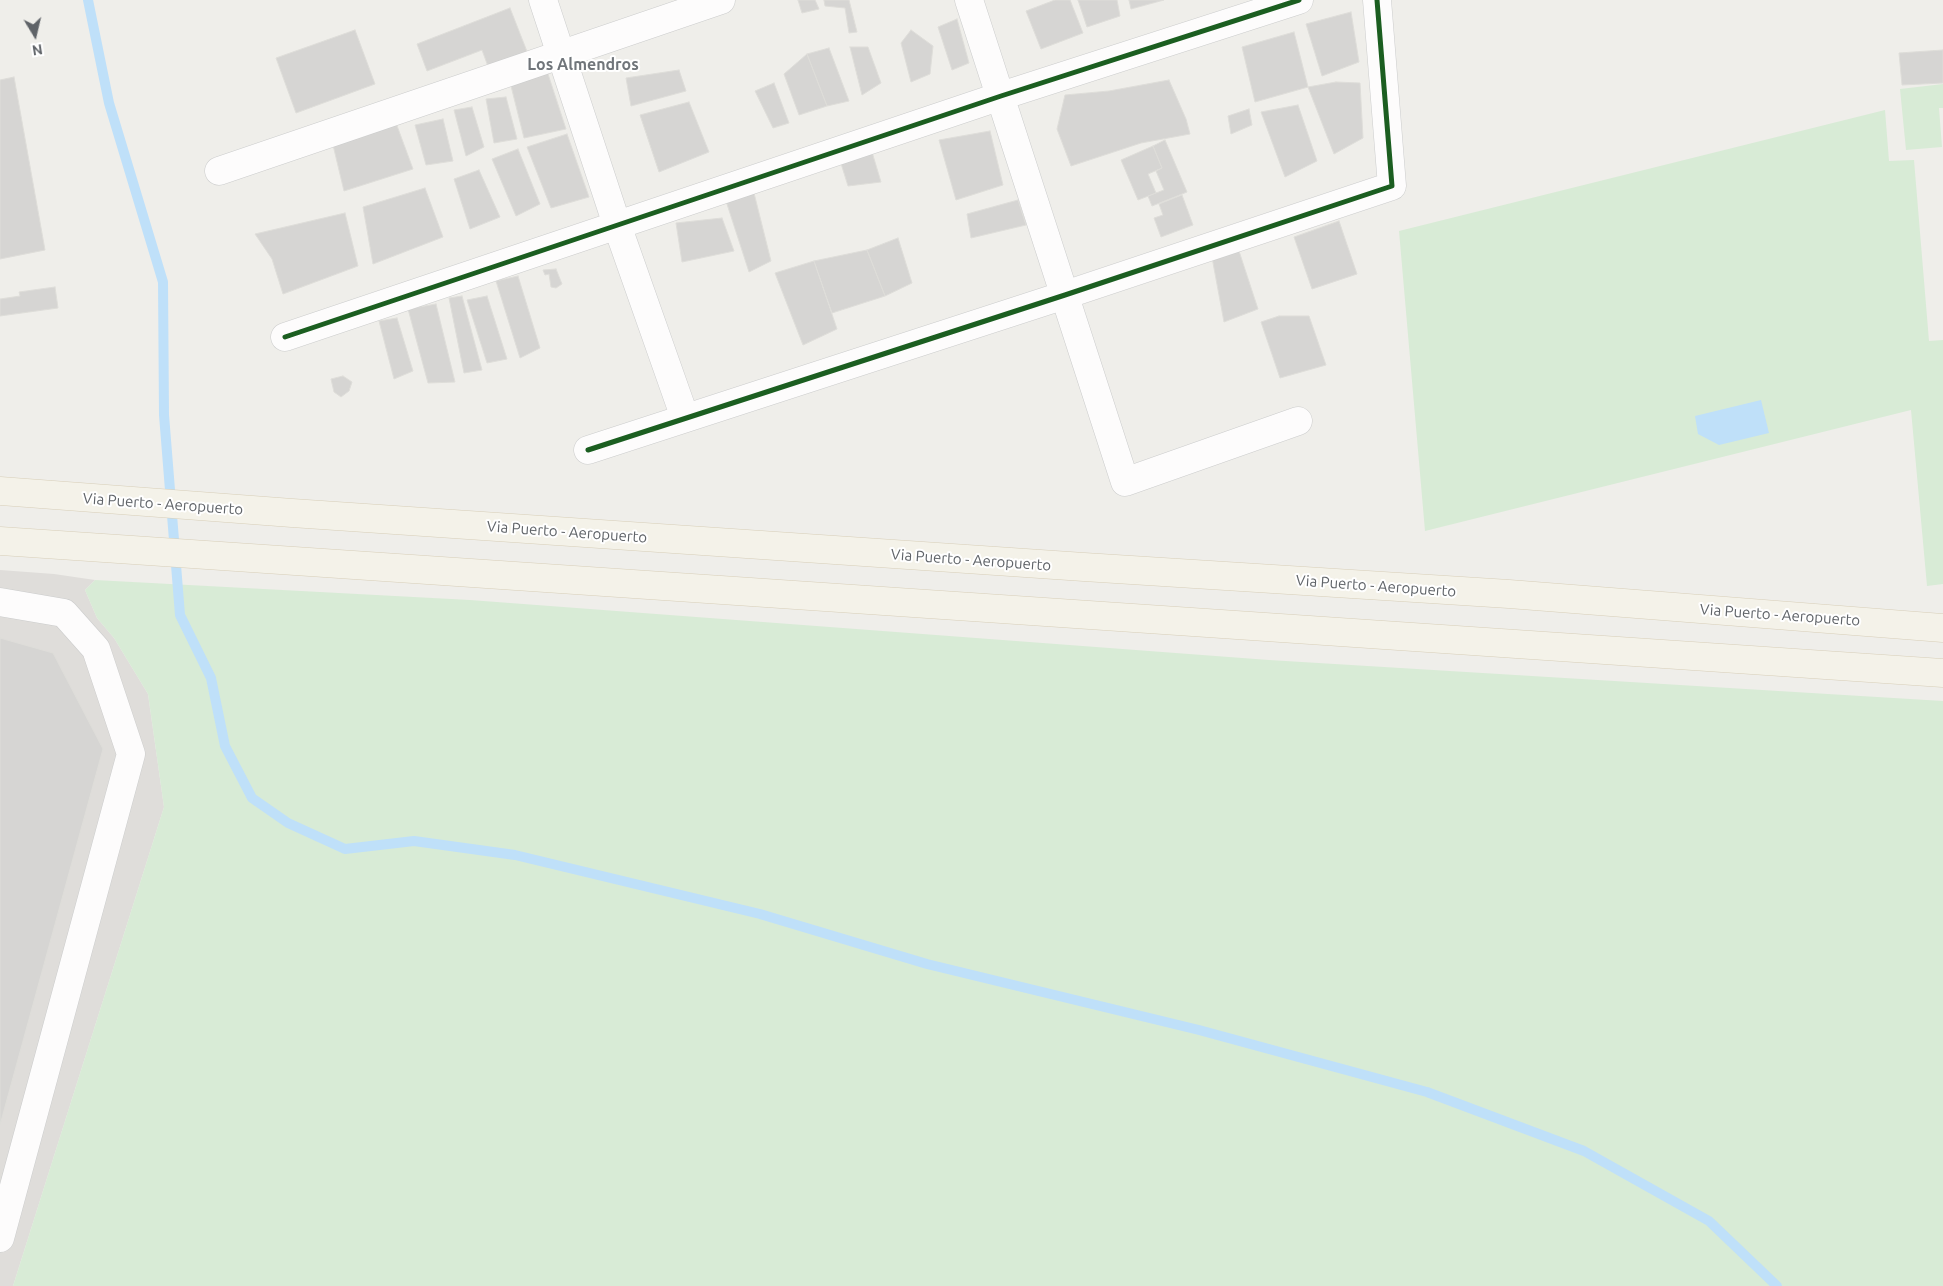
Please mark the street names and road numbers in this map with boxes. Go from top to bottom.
street label: Via Puerto - Aeropuerto [82,489,244,519]
street label: Via Puerto - Aeropuerto [486,517,648,547]
street label: Via Puerto - Aeropuerto [890,545,1052,575]
street label: Via Puerto - Aeropuerto [1295,571,1457,601]
street label: Via Puerto - Aeropuerto [1699,600,1861,630]

